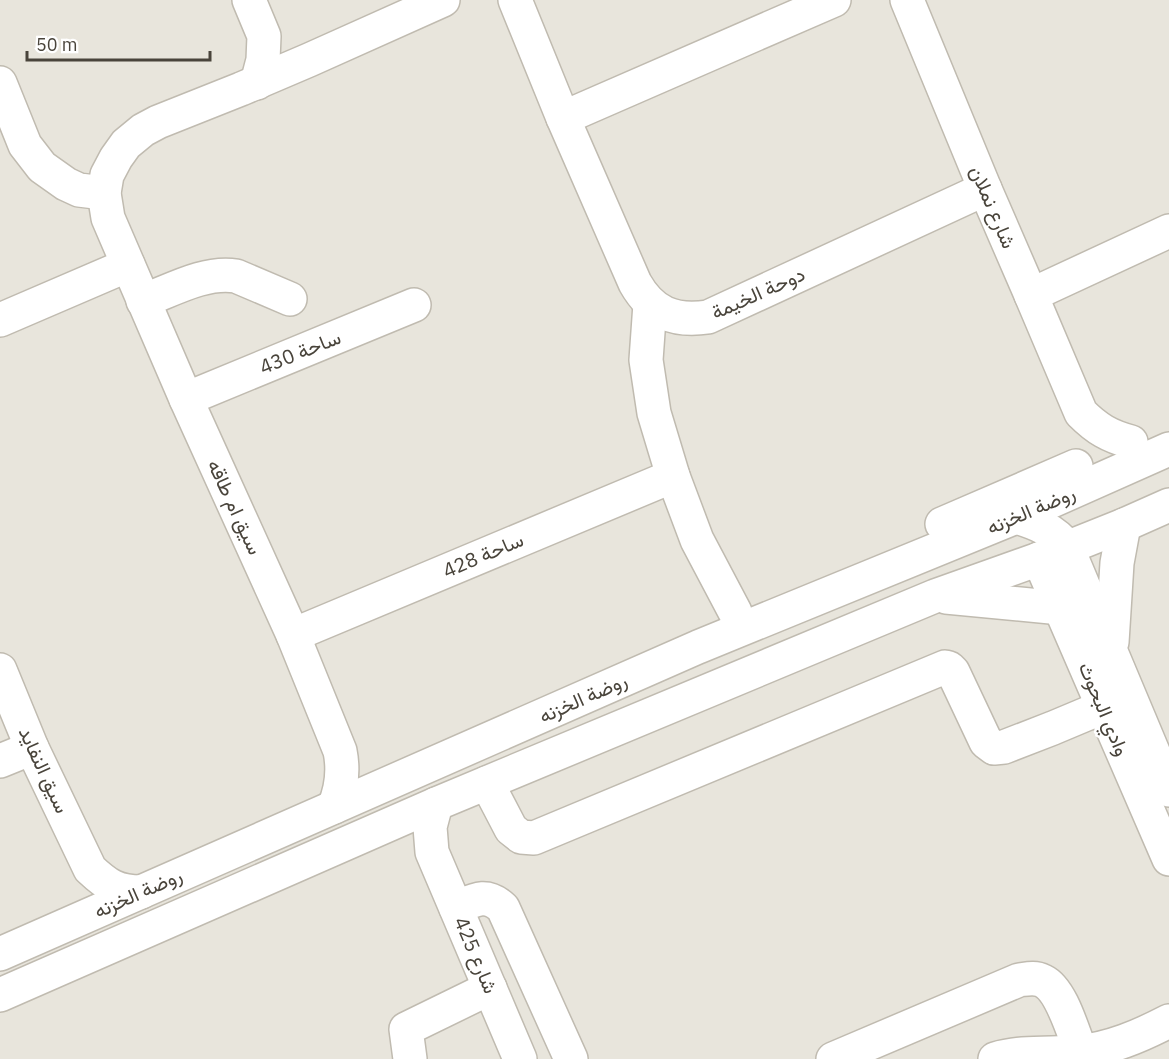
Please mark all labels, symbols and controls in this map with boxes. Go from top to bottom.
scale bar [27,24,210,62]
text: 50 m [36,33,78,56]
street label: شارع نملان [963,161,1023,253]
street label: دوحة الخيمة [707,260,809,325]
street label: ساحة 430 [255,323,345,380]
street label: سيق ام طاقه [202,455,269,559]
street label: روضة الخزنه [982,479,1079,540]
street label: ساحة 428 [438,525,527,584]
street label: وادي البحوث [1069,658,1136,761]
street label: روضة الخزنه [534,666,631,729]
street label: سيق النفايد [13,722,76,817]
street label: روضة الخزنه [89,861,186,924]
street label: شارع 425 [447,912,505,998]

